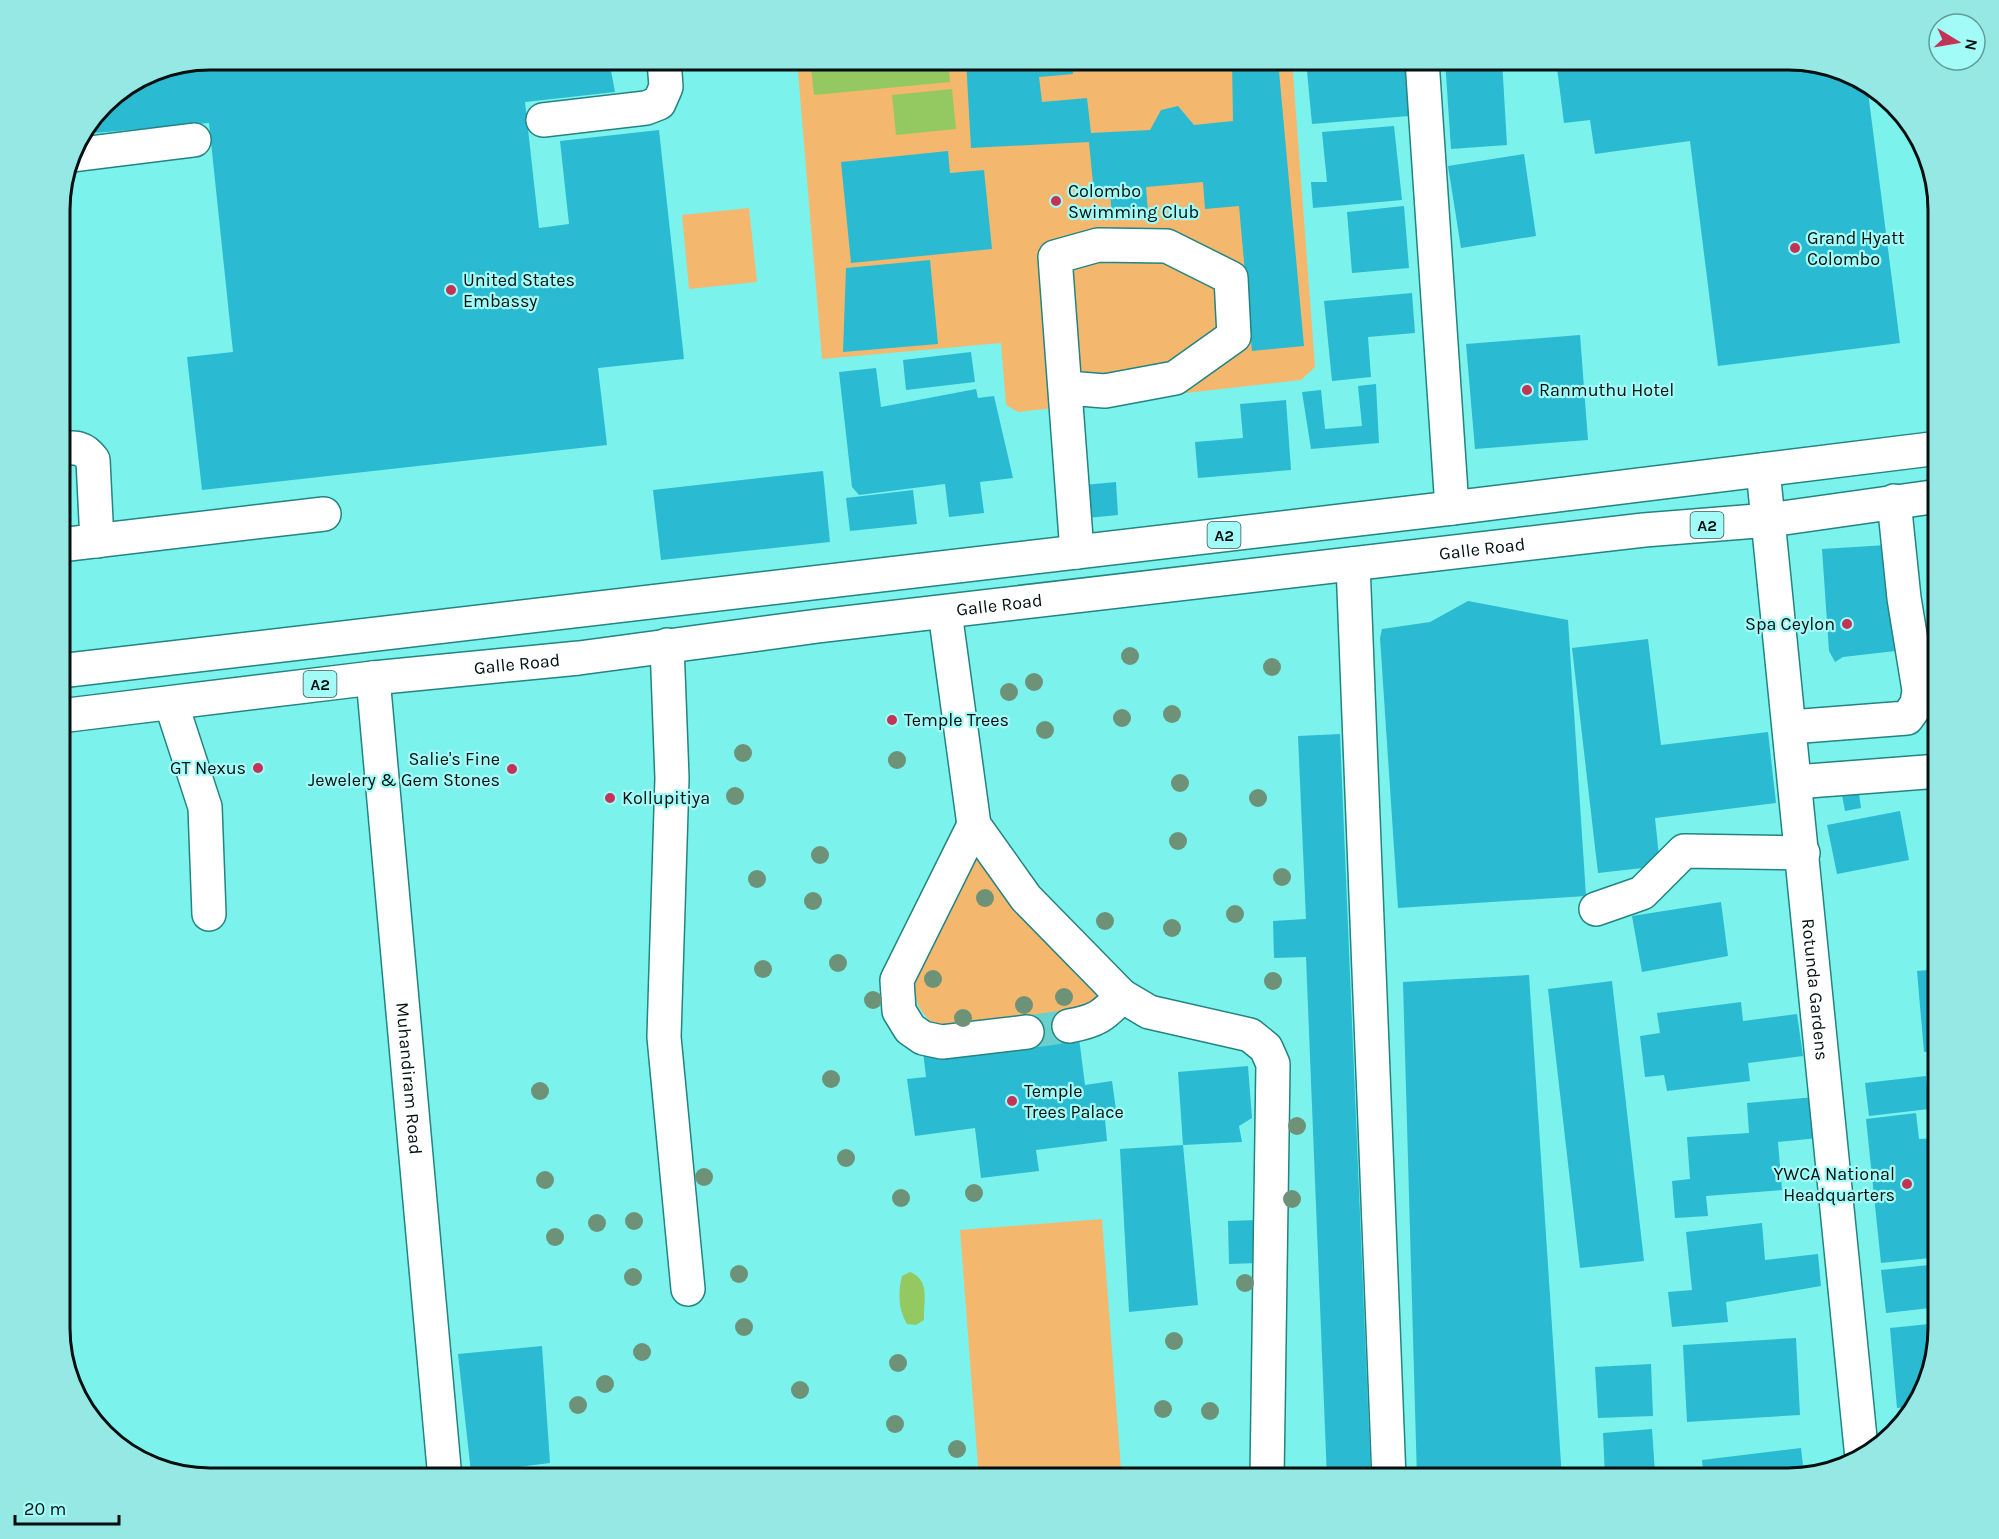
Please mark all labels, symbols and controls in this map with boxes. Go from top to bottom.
north arrow [1927,12,1987,72]
text: N [1961,37,1982,52]
place label: Colombo Swimming Club [1068,180,1199,223]
marker: Colombo Swimming Club [1049,194,1063,208]
place label: Grand Hyatt Colombo [1807,227,1905,270]
marker: Grand Hyatt Colombo [1788,241,1802,255]
place label: United States Embassy [463,269,575,312]
marker: United States Embassy [444,283,458,297]
place label: Ranmuthu Hotel [1539,379,1674,401]
marker: Ranmuthu Hotel [1520,383,1534,397]
road number: A2 [1690,512,1724,538]
road number: A2 [1208,522,1240,548]
street label: Galle Road [1438,533,1526,565]
street label: Galle Road [955,589,1044,621]
place label: Spa Ceylon [1745,613,1835,635]
marker: Spa Ceylon [1840,617,1854,631]
street label: Galle Road [473,649,561,679]
road number: A2 [304,671,336,697]
place label: Temple Trees [904,709,1009,731]
marker: Temple Trees [885,713,899,727]
place label: Salie's Fine Jewelery & Gem Stones [308,748,500,791]
place label: GT Nexus [170,757,246,779]
marker: GT Nexus [251,761,265,775]
marker: Salie's Fine Jewelery & Gem Stones [505,762,519,776]
place label: Kollupitiya [622,787,710,809]
marker: Kollupitiya [603,791,617,805]
street label: Rotunda Gardens [1797,917,1833,1061]
street label: Muhandiram Road [391,1001,427,1156]
place label: Temple Trees Palace [1024,1080,1124,1123]
marker: Temple Trees Palace [1005,1094,1019,1108]
place label: YWCA National Headquarters [1773,1163,1895,1206]
marker: YWCA National Headquarters [1900,1177,1914,1191]
scale bar [15,1488,118,1526]
text: 20 m [24,1498,66,1520]

